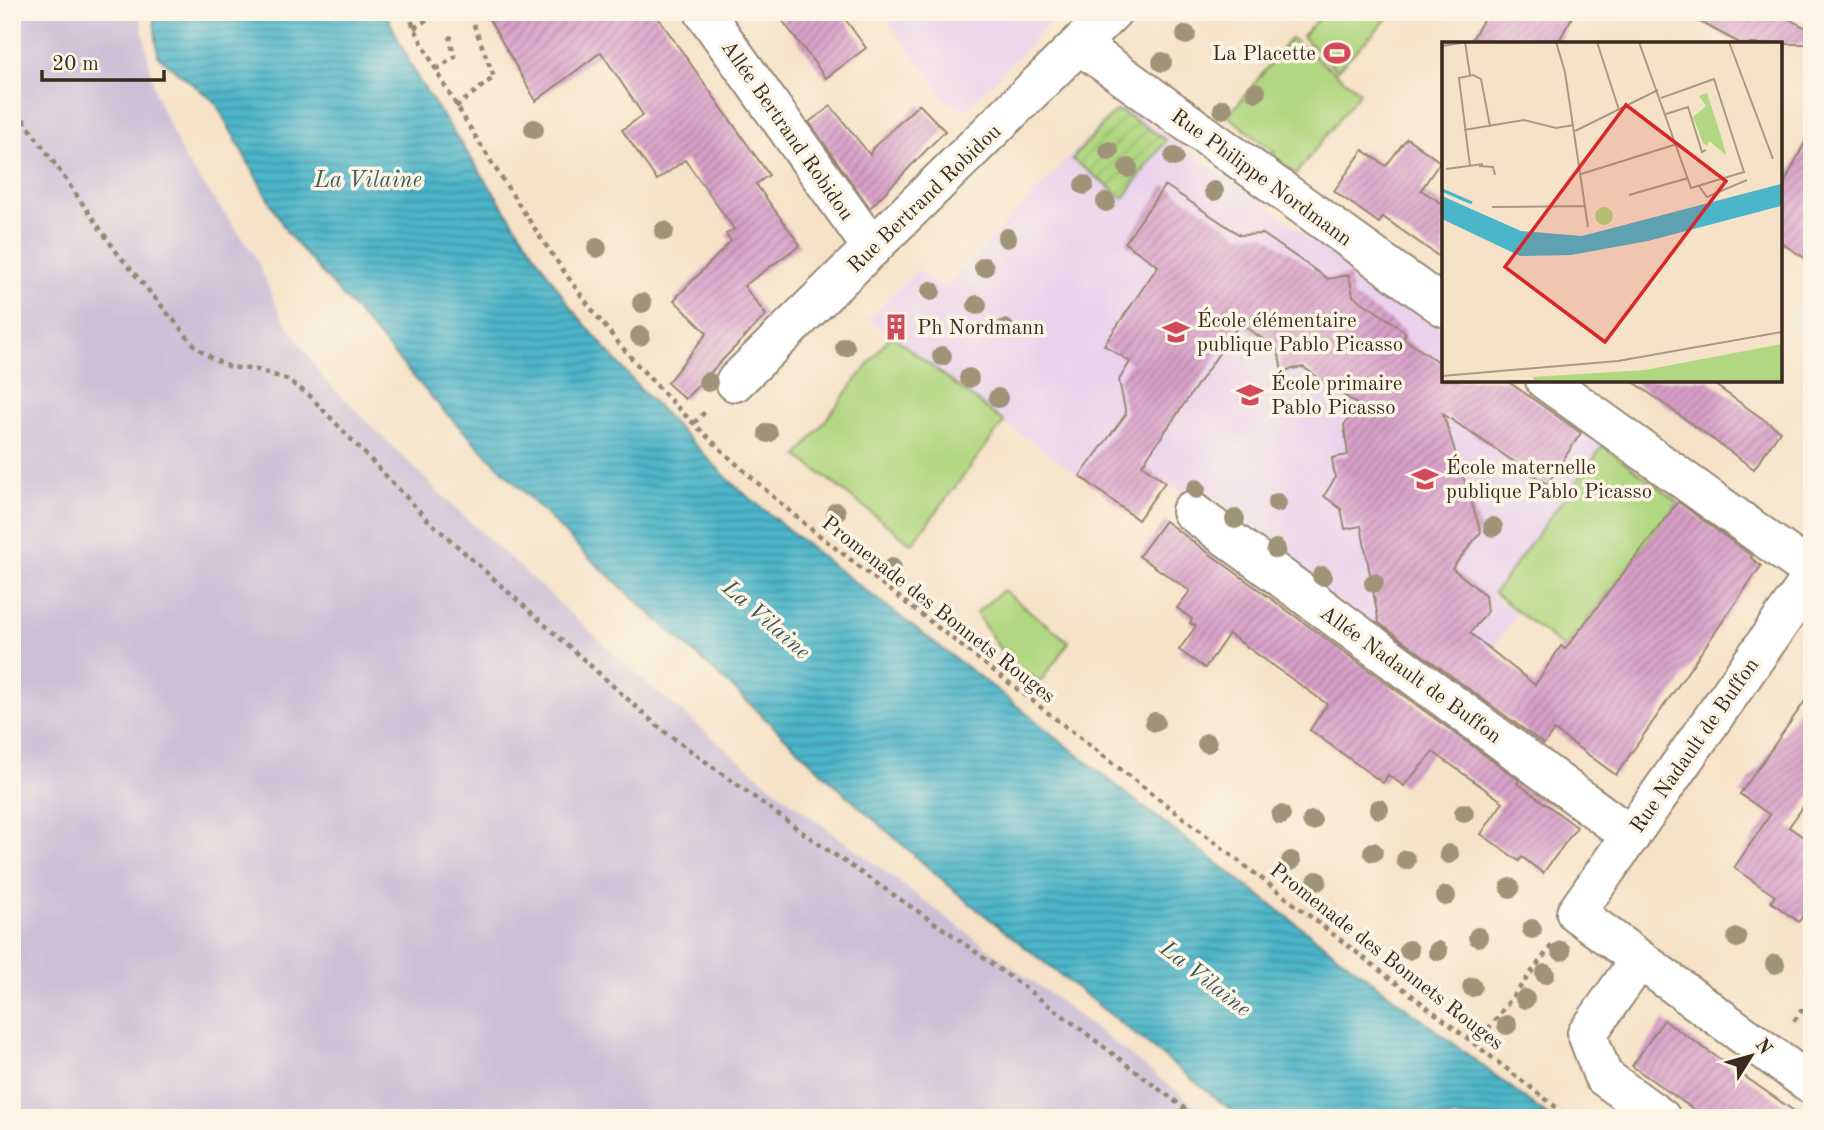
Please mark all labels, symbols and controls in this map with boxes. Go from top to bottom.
street label: Allée Bertrand Robidou [717,37,857,225]
scale bar [42,38,164,82]
sports icon: La Placette [1322,38,1352,68]
inset map [1442,42,1782,382]
place label: La Placette [1212,44,1316,65]
text: 20 m [52,54,99,75]
street label: Rue Philippe Nordmann [1167,106,1355,251]
street label: Rue Bertrand Robidou [845,121,1006,277]
water label: La Vilaine [313,169,422,192]
place label: École élémentaire publique Pablo Picasso [1197,307,1403,356]
building icon: Ph Nordmann [881,312,911,342]
school or university icon: École élémentaire publique Pablo Picasso [1161,317,1191,347]
place label: Ph Nordmann [917,318,1044,339]
place label: École primaire Pablo Picasso [1271,370,1402,419]
school or university icon: École primaire Pablo Picasso [1235,380,1265,410]
place label: École maternelle publique Pablo Picasso [1446,454,1652,503]
school or university icon: École maternelle publique Pablo Picasso [1410,464,1440,494]
street label: Promenade des Bonnets Rouges [817,513,1059,708]
water label: La Vilaine [717,575,814,664]
street label: Allée Nadault de Buffon [1316,603,1505,748]
street label: Rue Nadault de Buffon [1627,655,1763,837]
street label: Promenade des Bonnets Rouges [1265,860,1507,1055]
water label: La Vilaine [1155,936,1255,1021]
north arrow [1716,1021,1786,1092]
text: N [1751,1036,1775,1059]

